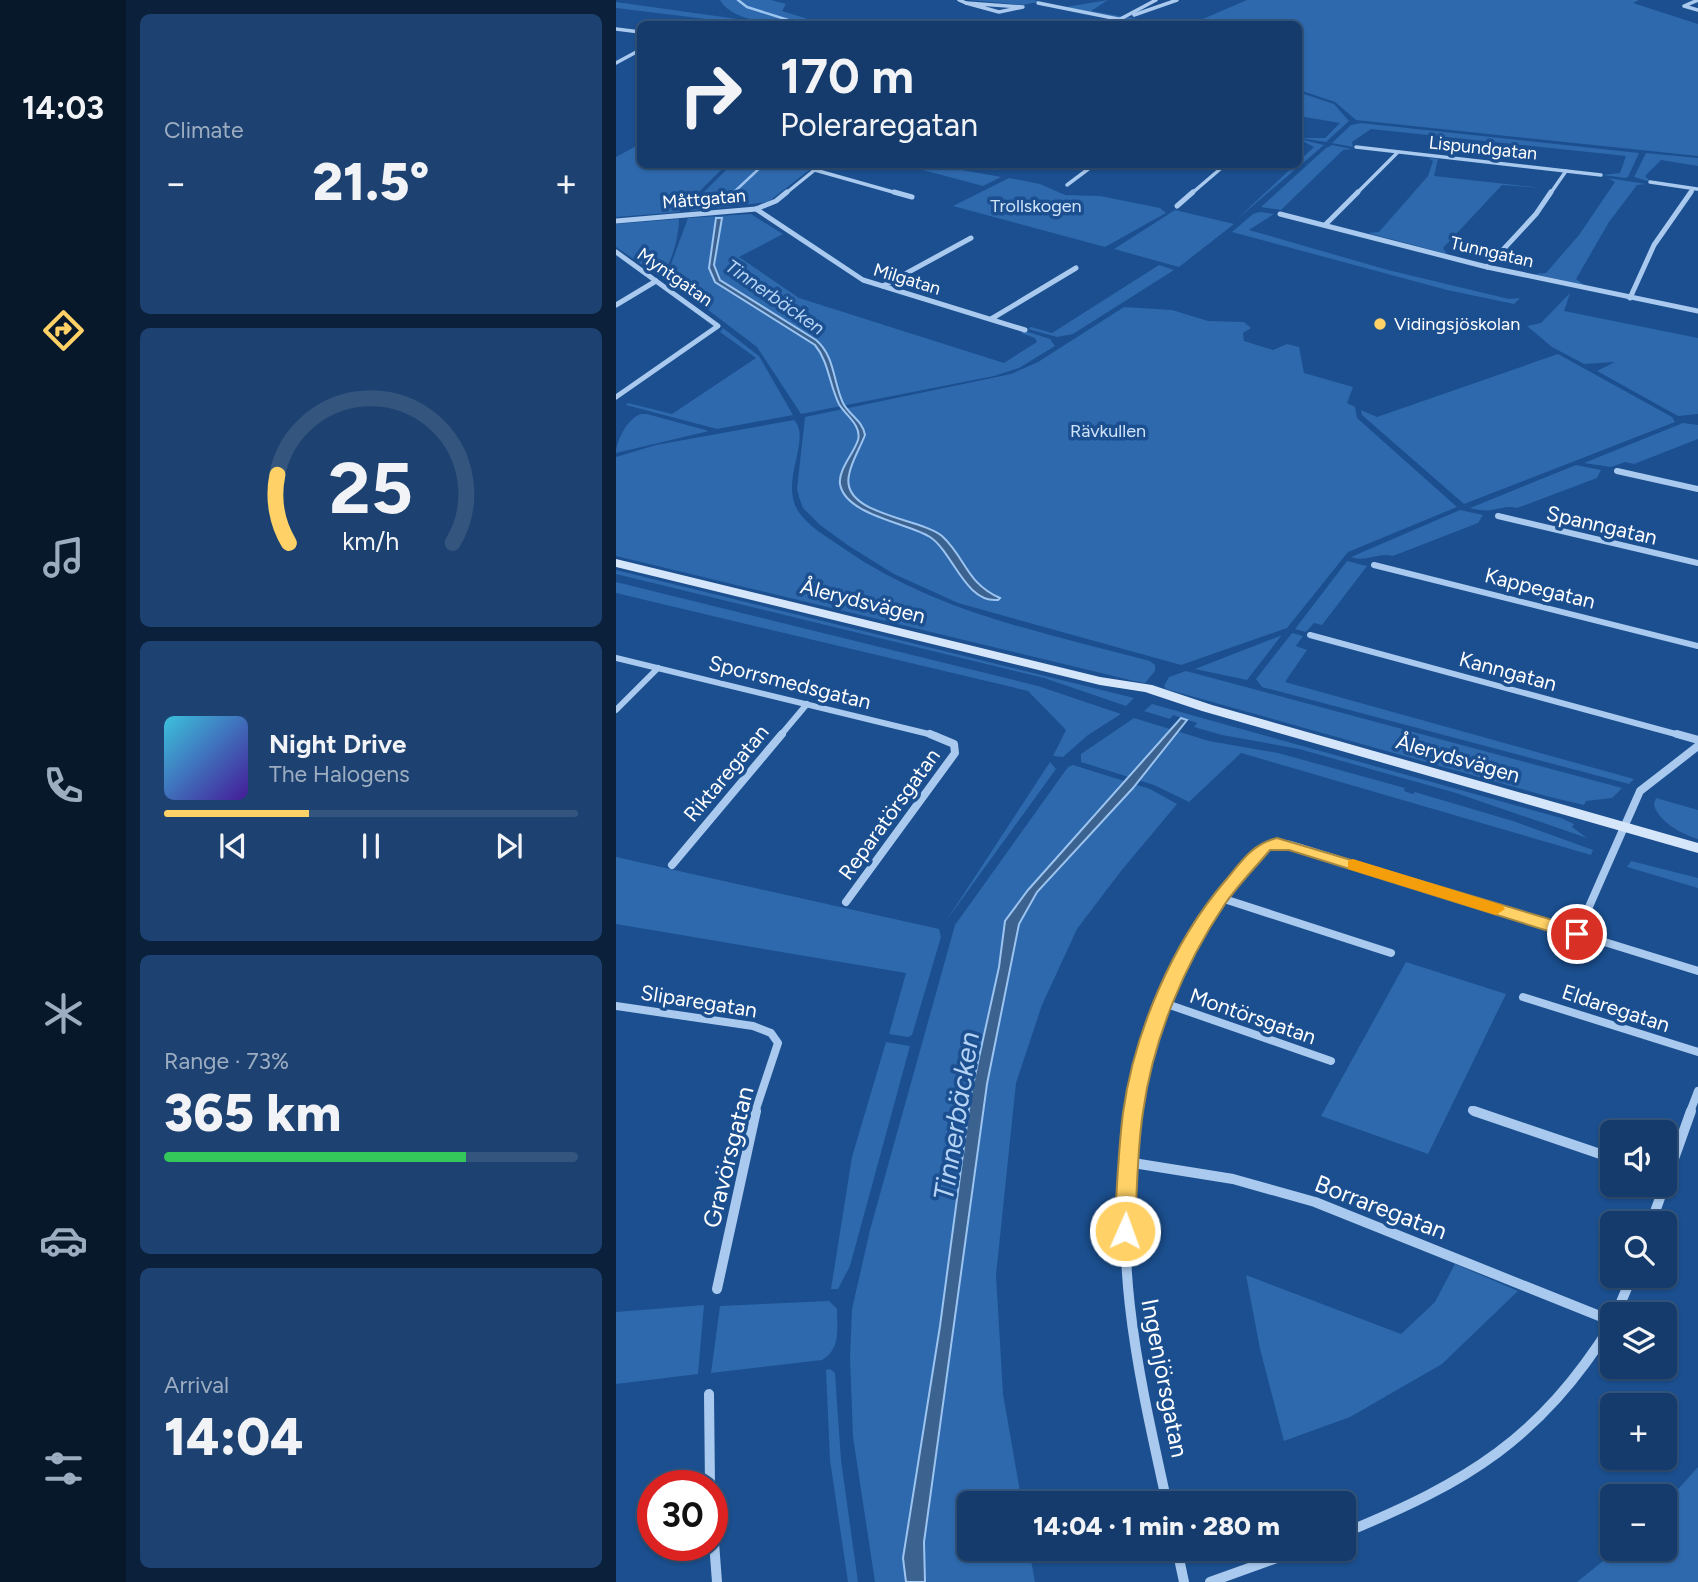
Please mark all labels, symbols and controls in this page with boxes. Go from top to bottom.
text: 170 m [780,46,914,105]
icon: right [665,49,756,140]
text: 14:03 [22,89,104,127]
text: Poleraregatan [780,106,978,144]
text: Climate [164,116,243,144]
street label: Lispundgatan [1428,131,1538,165]
text: 21.5° [313,151,429,213]
text: − [164,160,188,206]
text: + [554,160,578,206]
street label: Måttgatan [661,184,747,214]
park label: Trollskogen [990,195,1082,217]
street label: Tunngatan [1448,232,1536,272]
street label: Myntgatan [633,243,717,311]
water label: Tinnerbäcken [721,254,829,340]
street label: Milgatan [871,258,943,300]
icon: directions [39,306,88,355]
place label: Vidingsjöskolan [1394,313,1520,335]
marker: Vidingsjöskolan [1372,316,1388,332]
park label: Rävkullen [1070,420,1146,442]
text: 25 [329,445,413,532]
street label: Spanngatan [1544,500,1660,550]
text: km/h [342,526,400,556]
icon: music [39,533,88,582]
street label: Kappegatan [1482,562,1598,614]
street label: Ålerydsvägen [798,573,928,629]
street label: Kanngatan [1456,646,1560,696]
street label: Sporrsmedsgatan [706,650,874,714]
street label: Riktaregatan [678,719,774,827]
text: Night Drive [269,728,406,760]
street label: Ålerydsvägen [1393,728,1523,788]
street label: Reparatörsgatan [833,744,945,884]
text: The Halogens [269,760,410,788]
icon: phone [39,761,88,810]
icon: previous [214,827,252,865]
icon: pause [352,827,390,865]
icon: next [490,827,528,865]
pin [1547,904,1607,964]
icon: arrive [1558,915,1596,953]
street label: Sliparegatan [639,979,759,1023]
street label: Eldaregatan [1559,979,1673,1037]
street label: Montörsgatan [1187,983,1319,1049]
icon: climate [39,989,88,1038]
water label: Tinnerbäcken [926,1029,986,1203]
text: Range · 73% [164,1047,289,1075]
text: 365 km [164,1082,341,1144]
street label: Gravörsgatan [696,1083,760,1231]
map controls [1600,1120,1677,1561]
button: sound [1600,1120,1677,1197]
street label: Borraregatan [1311,1169,1451,1245]
position arrow [1088,1194,1162,1268]
button: search [1600,1211,1677,1288]
icon: car [39,1216,88,1265]
street label: Ingenjörsgatan [1135,1296,1195,1460]
button: layers [1600,1302,1677,1379]
text: Arrival [164,1371,229,1399]
button: + [1600,1393,1677,1470]
text: 14:04 [164,1406,303,1468]
icon: filters [39,1444,88,1493]
speed limit sign: 30 [637,1470,728,1561]
button: − [1600,1484,1677,1561]
text: 14:04 · 1 min · 280 m [1033,1510,1280,1542]

